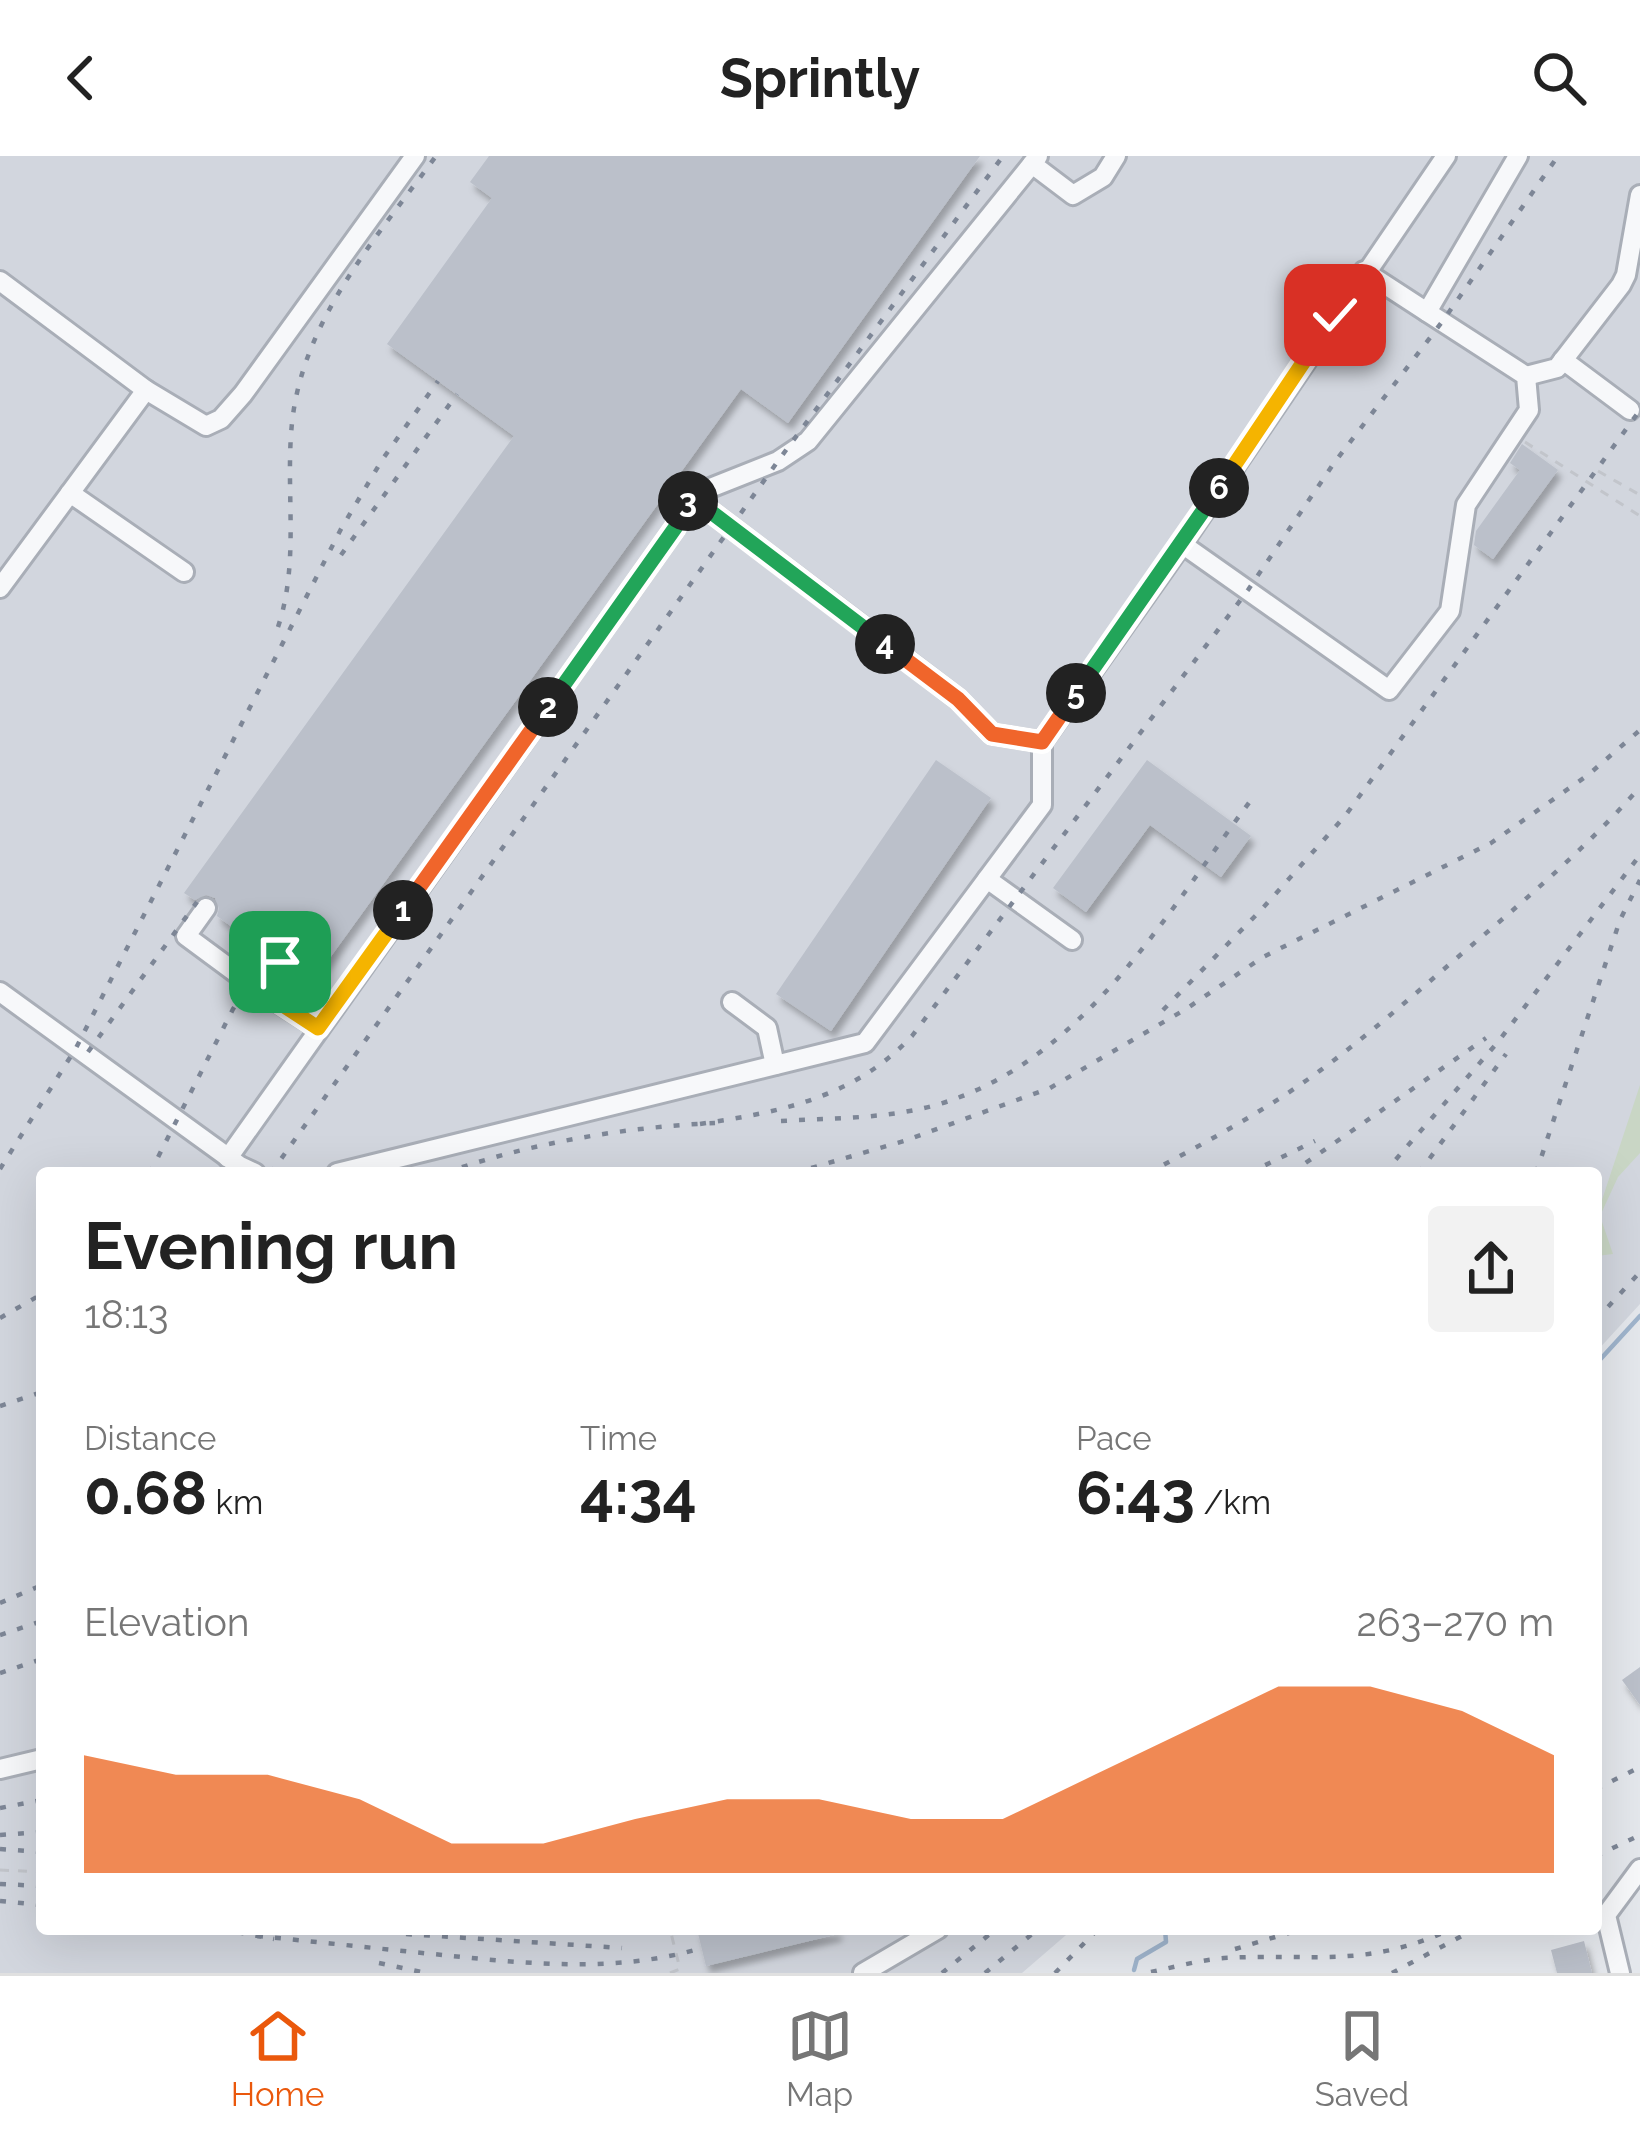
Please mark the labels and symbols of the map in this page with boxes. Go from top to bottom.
pin [1284,264,1386,366]
pin: 6 [1189,458,1249,518]
pin: 3 [658,471,718,531]
pin: 4 [855,614,915,674]
pin: 5 [1046,663,1106,723]
pin: 2 [518,677,578,737]
pin: 1 [373,880,433,940]
pin [229,911,331,1013]

